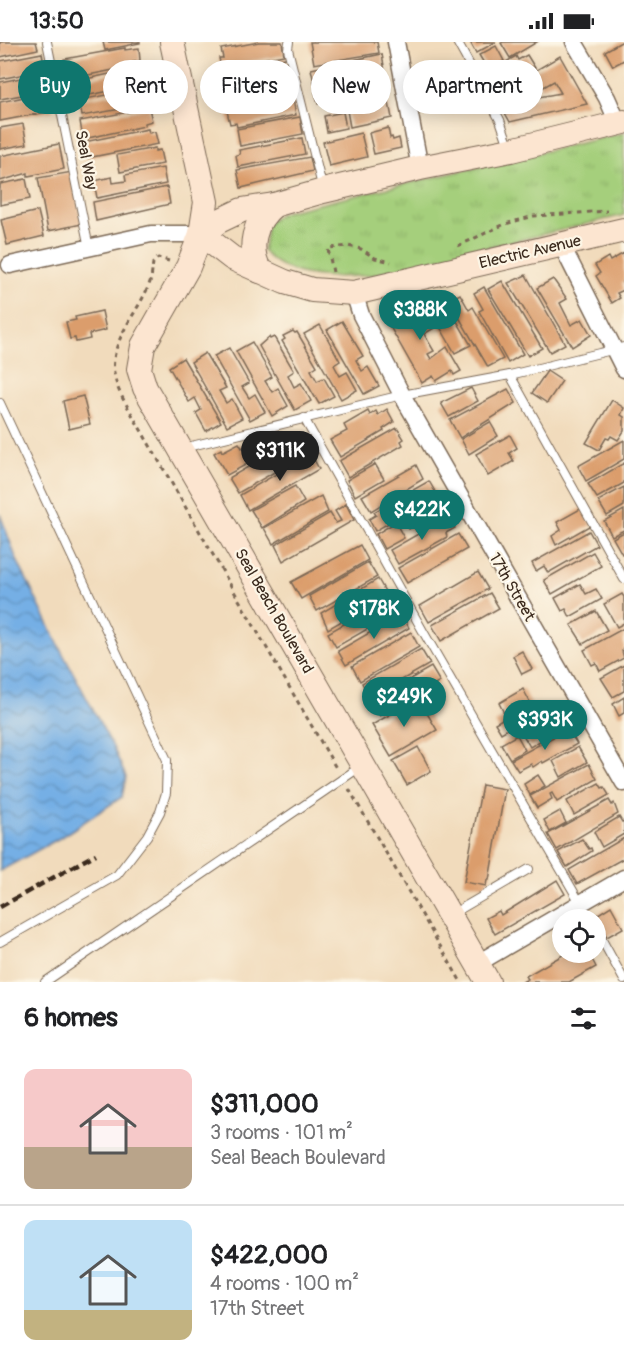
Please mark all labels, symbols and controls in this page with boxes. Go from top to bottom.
text: 13:50 [30,7,84,35]
chip: Buy [18,60,91,114]
chip: Rent [103,60,188,114]
chip: Filters [200,60,299,114]
chip: New [311,60,391,114]
chip: Apartment [403,60,543,114]
street label: Seal Way [70,129,102,191]
street label: Electric Avenue [477,231,583,273]
pin: $388K [378,290,462,341]
text: $388K [393,297,447,322]
pin: $311K [238,431,322,482]
text: $311K [255,438,305,463]
pin: $422K [380,490,464,541]
text: $422K [394,497,450,522]
street label: Seal Beach Boulevard [230,545,318,677]
street label: 17th Street [484,549,540,625]
pin: $178K [332,589,416,640]
text: $178K [348,596,400,621]
pin: $249K [362,677,446,728]
text: $249K [376,684,432,709]
pin: $393K [503,700,587,751]
text: $393K [517,707,573,732]
map controls [552,909,606,963]
button: locate [552,909,606,963]
text: 6 homes [24,1002,118,1034]
icon: filters [567,1002,600,1035]
text: $311,000 [210,1088,319,1120]
icon: home [72,1093,144,1165]
text: 3 rooms · 101 m² [210,1120,353,1145]
text: Seal Beach Boulevard [210,1145,386,1170]
text: $422,000 [210,1239,328,1271]
icon: home [72,1244,144,1316]
text: 4 rooms · 100 m² [210,1271,359,1296]
text: 17th Street [210,1296,304,1321]

